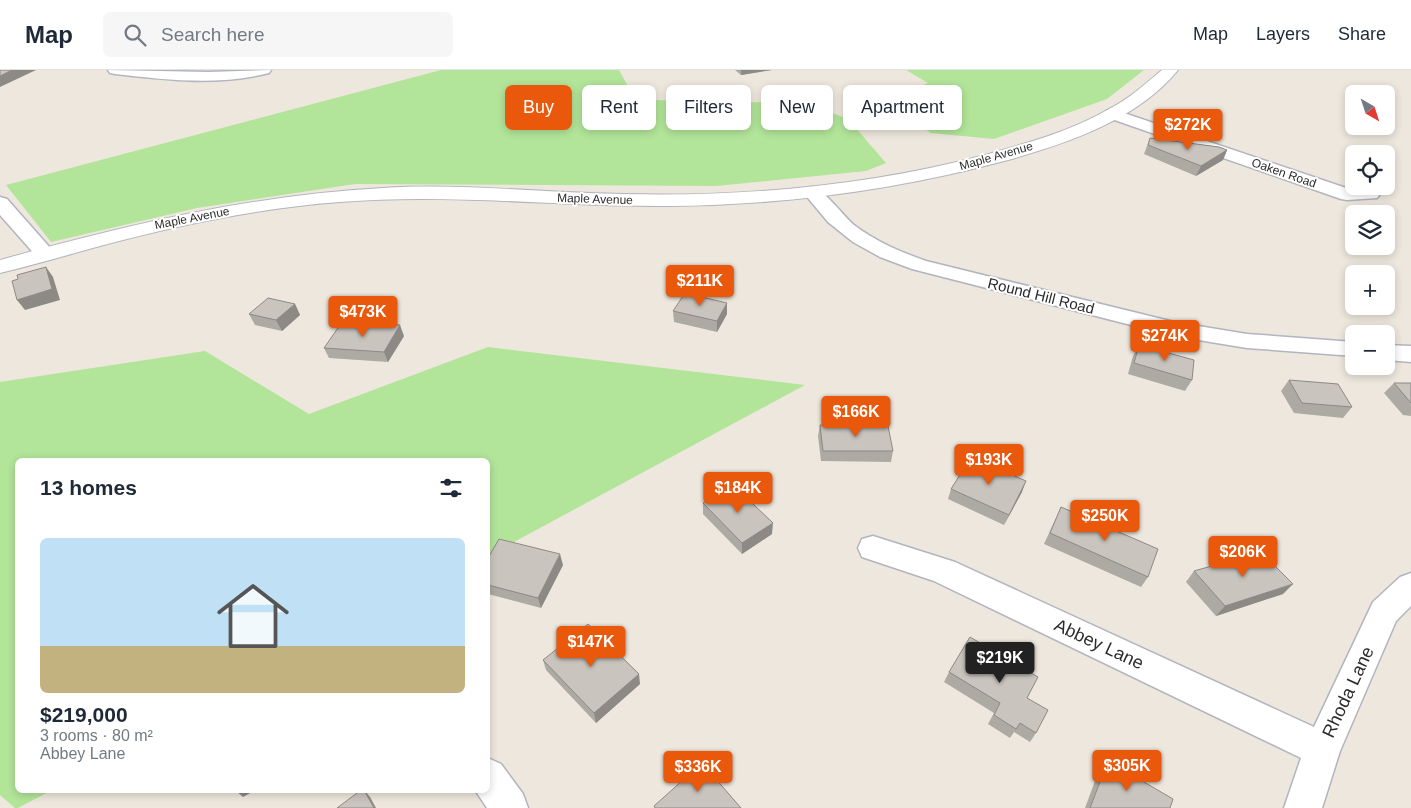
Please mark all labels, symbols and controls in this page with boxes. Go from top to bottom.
search box [103,12,453,57]
text: Map [25,21,73,48]
icon: search [121,21,149,49]
text: Search here [161,24,265,45]
text: Map [1193,24,1228,44]
text: Layers [1256,24,1310,44]
text: Share [1338,24,1386,44]
chip: Buy [505,85,572,130]
chip: Rent [582,85,656,130]
chip: Filters [666,85,751,130]
chip: New [761,85,833,130]
chip: Apartment [843,85,962,130]
north arrow [1345,85,1395,135]
map controls [1345,85,1395,375]
pin: $272K [1153,108,1223,151]
text: $272K [1164,116,1212,133]
street label: Maple Avenue [958,139,1035,173]
button: locate [1345,145,1395,195]
street label: Oaken Road [1250,155,1318,191]
street label: Maple Avenue [557,191,633,207]
street label: Maple Avenue [153,204,231,232]
button: layers [1345,205,1395,255]
pin: $211K [665,264,735,307]
button: + [1345,265,1395,315]
text: $211K [677,272,723,289]
street label: Round Hill Road [986,274,1096,317]
pin: $473K [328,296,398,338]
text: $473K [339,303,387,320]
pin: $274K [1130,320,1200,362]
button: − [1345,325,1395,375]
text: $274K [1141,327,1189,344]
pin: $166K [821,396,891,438]
text: $166K [832,403,880,420]
pin: $193K [954,444,1024,486]
text: $193K [965,451,1013,468]
pin: $184K [703,472,773,514]
icon: filters [437,474,465,502]
text: 13 homes [40,476,137,499]
text: $184K [714,479,762,496]
pin: $250K [1070,500,1140,542]
text: $250K [1081,507,1129,524]
pin: $206K [1208,536,1278,578]
text: $206K [1219,543,1267,560]
icon: home [208,571,298,661]
street label: Abbey Lane [1051,615,1147,673]
pin: $147K [556,626,626,668]
text: $147K [567,633,615,650]
pin: $219K [965,642,1035,684]
street label: Rhoda Lane [1318,643,1378,741]
text: $219K [976,649,1024,666]
text: $219,000 [40,703,128,726]
text: 3 rooms · 80 m² [40,727,153,744]
text: Abbey Lane [40,745,125,762]
pin: $336K [663,750,733,793]
pin: $305K [1092,750,1162,792]
text: $305K [1103,757,1151,774]
text: $336K [674,758,722,775]

